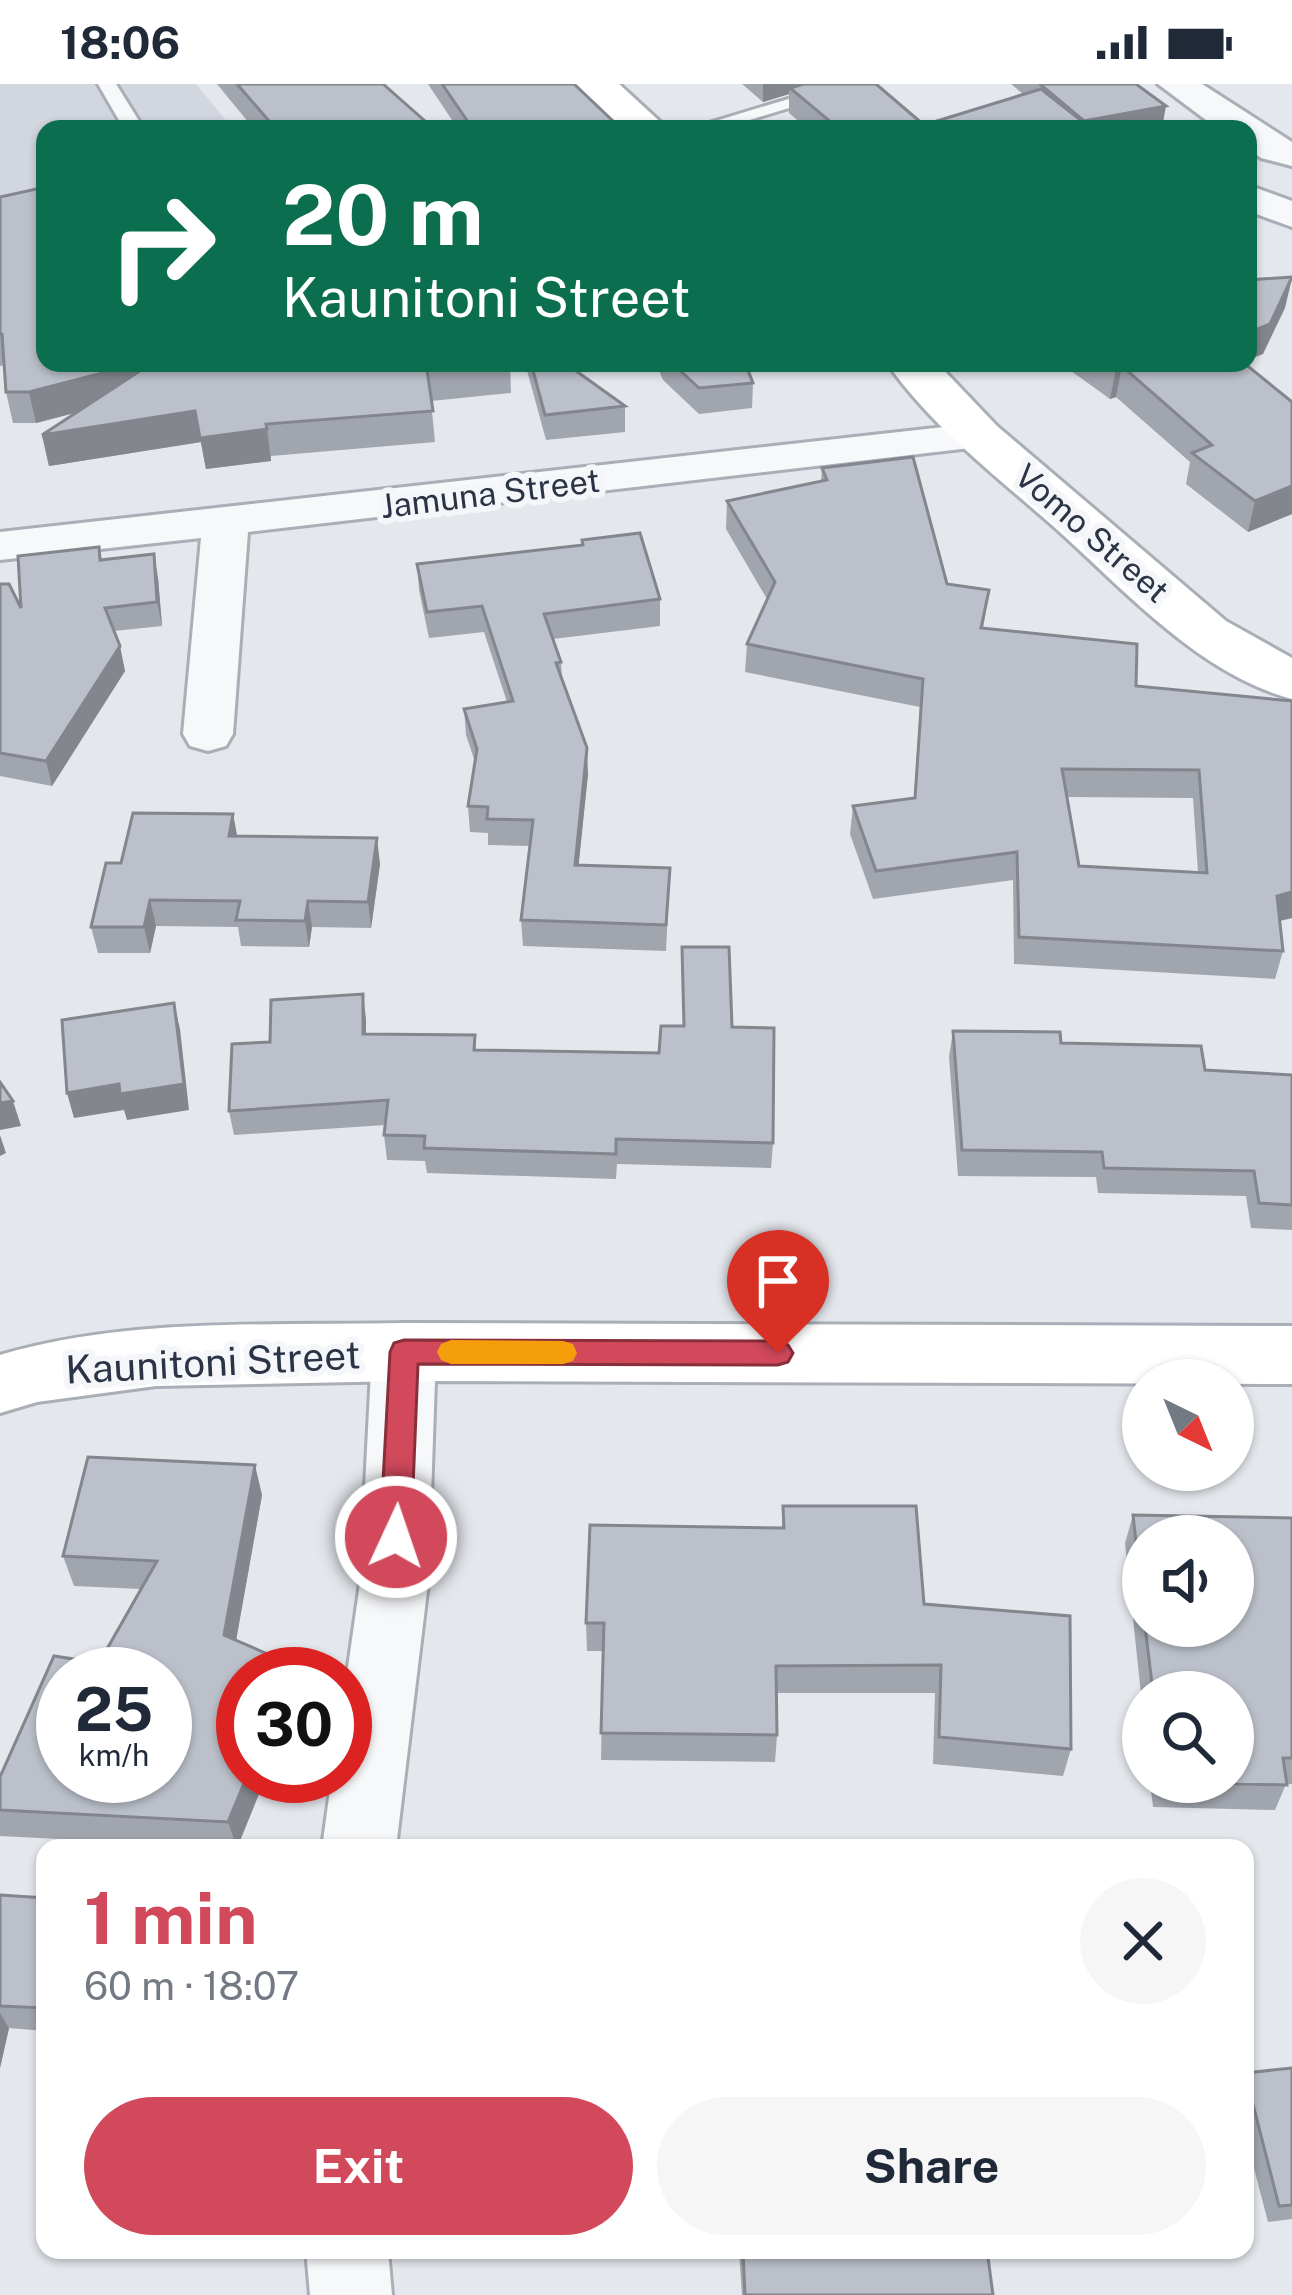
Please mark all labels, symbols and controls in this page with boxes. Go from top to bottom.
text: 18:06 [60,16,180,69]
text: 20 m [282,165,484,264]
icon: right [84,168,240,324]
text: Kaunitoni Street [282,266,691,329]
street label: Vomo Street [1008,456,1176,610]
street label: Jamuna Street [378,461,602,525]
pin [727,1230,829,1353]
icon: arrive [745,1248,811,1314]
street label: Kaunitoni Street [64,1331,362,1393]
north arrow [1122,1359,1254,1491]
map controls [1122,1359,1254,1803]
position arrow [333,1474,459,1600]
button: sound [1122,1515,1254,1647]
speed limit sign: 30 [216,1647,372,1803]
button: search [1122,1671,1254,1803]
text: 25 [75,1674,153,1745]
text: km/h [79,1737,149,1773]
text: 1 min [84,1876,258,1960]
button: close [1080,1878,1206,2004]
text: 60 m · 18:07 [84,1963,299,2009]
button: Exit [84,2097,633,2235]
button: Share [657,2097,1206,2235]

